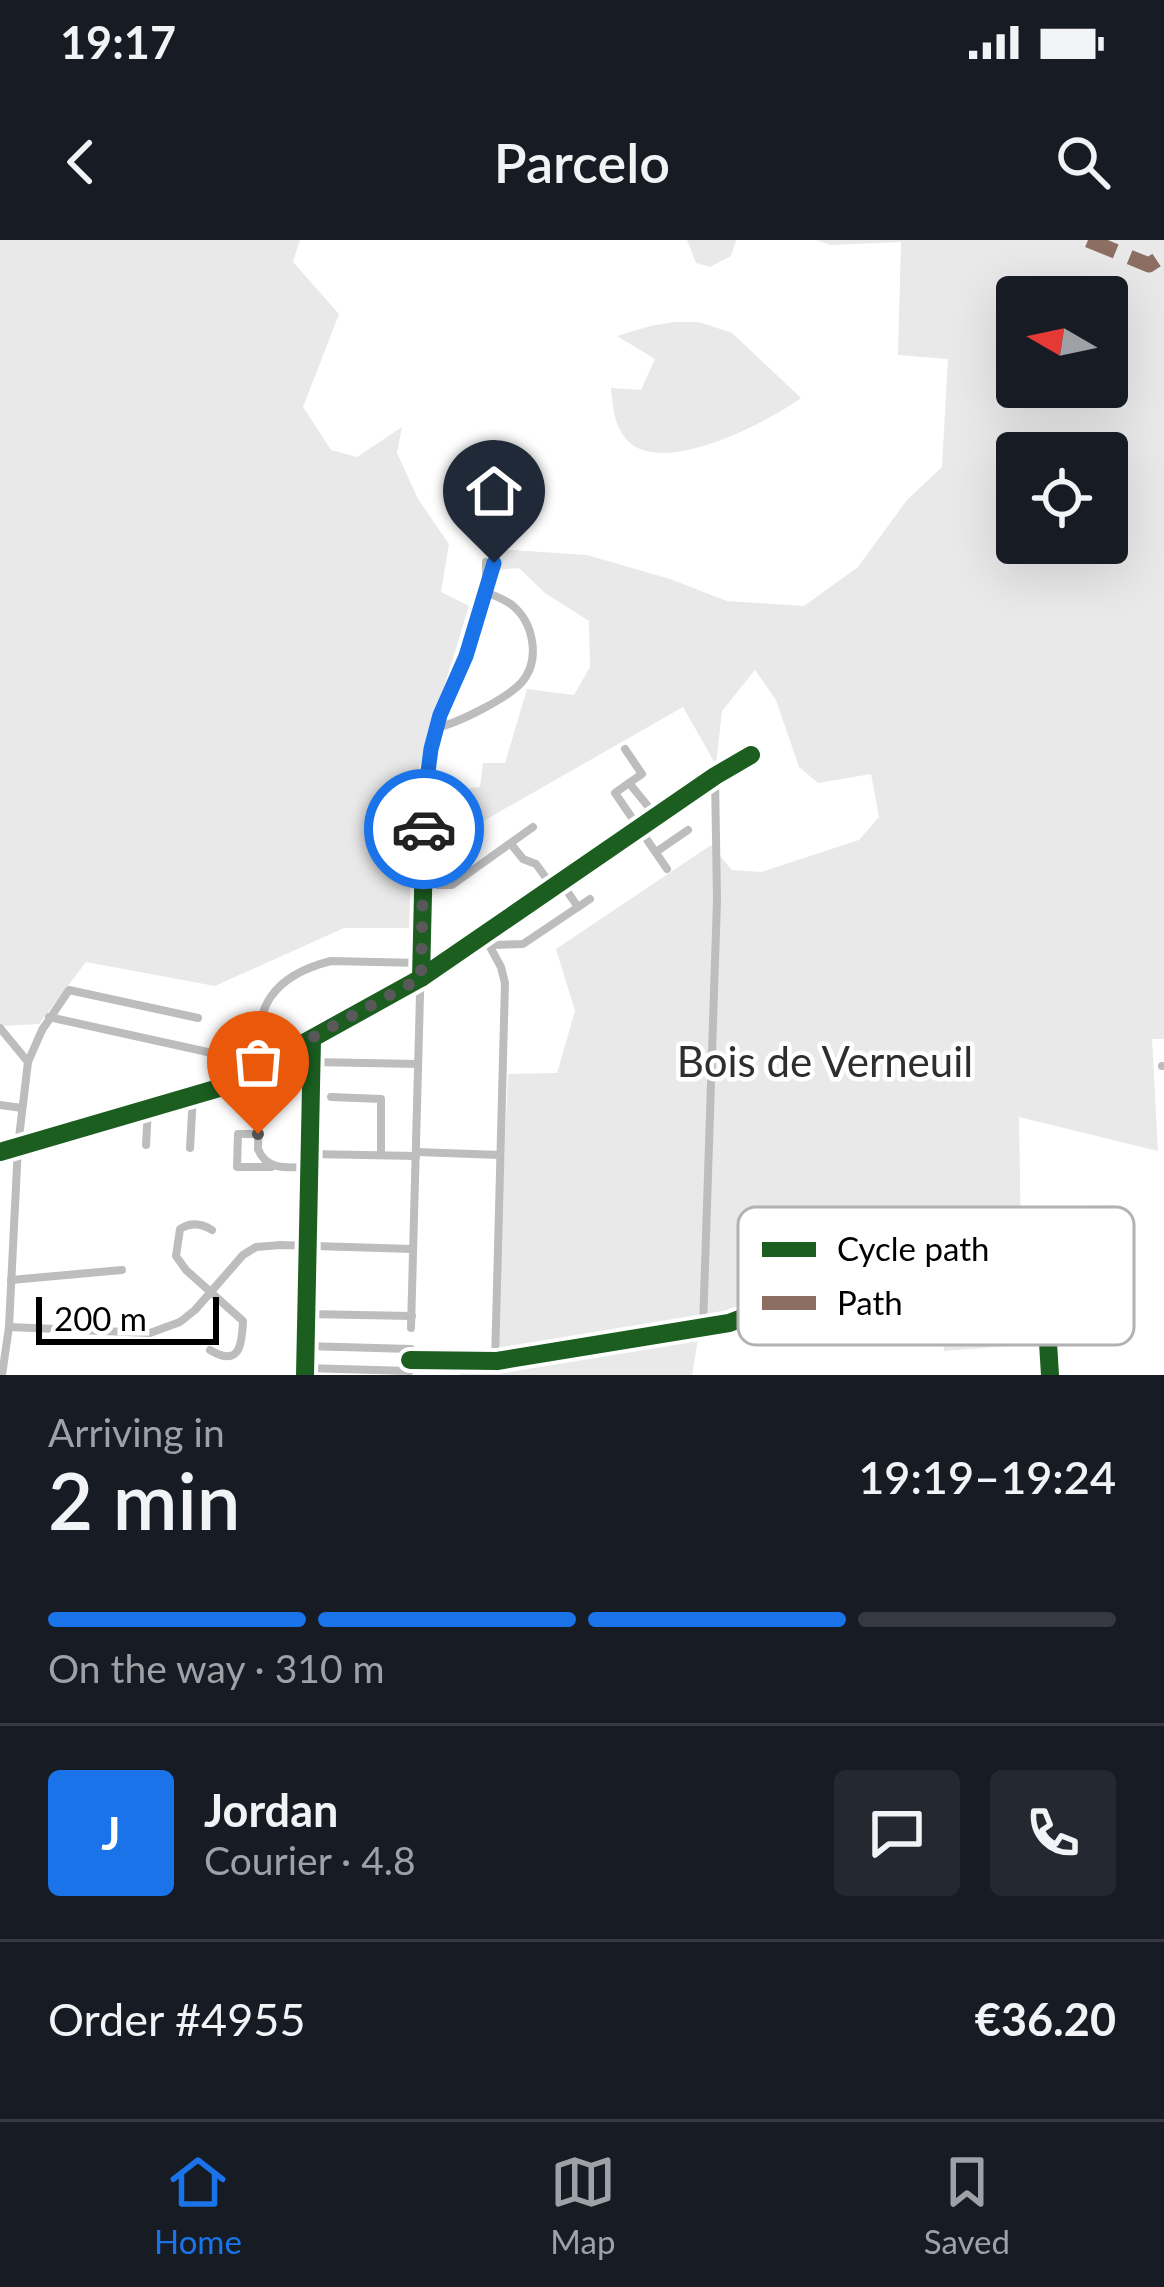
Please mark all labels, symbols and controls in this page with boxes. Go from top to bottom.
text: 19:17 [60,15,176,69]
icon: back [48,129,114,195]
icon: search [1050,129,1116,195]
text: Parcelo [494,130,670,195]
north arrow [996,276,1128,408]
map controls [996,276,1128,564]
button: locate [996,432,1128,564]
pin [443,440,545,563]
icon: home [461,458,527,524]
courier [364,769,484,889]
icon: car [391,796,457,862]
pin [207,1011,309,1134]
icon: bag [225,1029,291,1095]
park label: Bois de Verneuil [677,1036,973,1086]
legend [738,1207,1134,1345]
text: Cycle path [837,1228,989,1268]
text: Path [837,1282,903,1322]
scale bar [36,1291,219,1344]
text: 200 m [54,1298,147,1338]
text: Arriving in [48,1409,225,1455]
text: 19:19–19:24 [858,1450,1116,1504]
text: 2 min [48,1453,241,1547]
text: On the way · 310 m [48,1645,385,1691]
button: chat [834,1770,960,1896]
button: phone [990,1770,1116,1896]
text: Jordan [204,1783,338,1837]
text: J [101,1806,121,1860]
text: Courier · 4.8 [204,1837,416,1883]
text: Order #4955 [48,1992,306,2046]
text: €36.20 [975,1992,1116,2046]
tab: Home [154,2149,242,2261]
tab: Map [550,2149,616,2261]
tab: Saved [924,2149,1010,2261]

